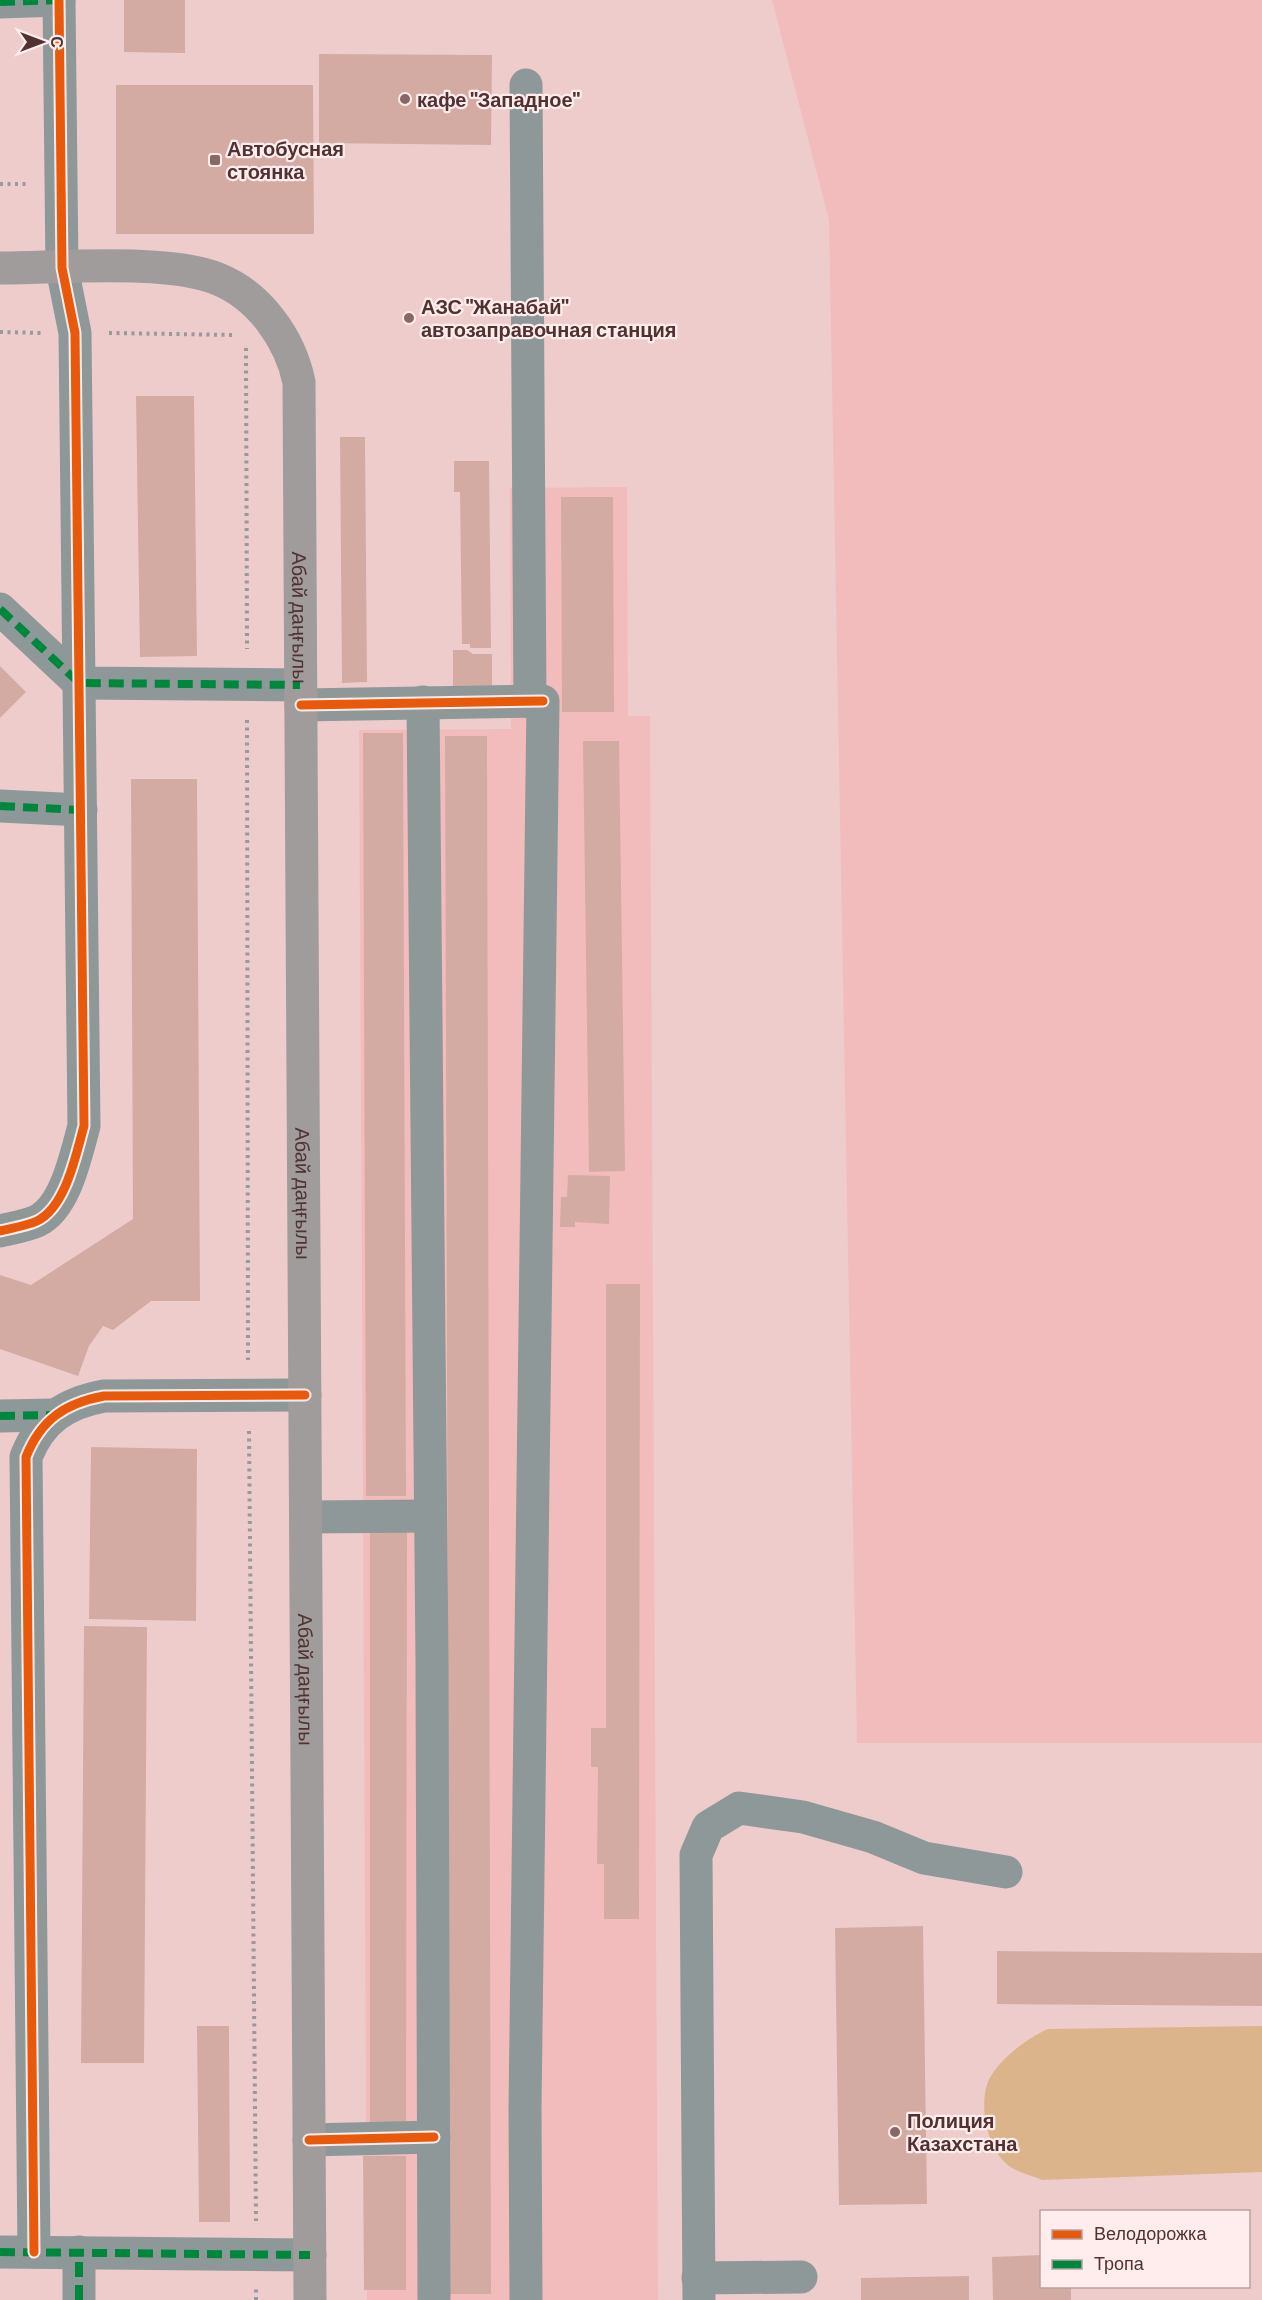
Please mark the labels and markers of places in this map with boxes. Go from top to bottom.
place label: кафе "Западное" [417,87,580,111]
marker: кафе "Западное" [398,92,412,106]
place label: Автобусная стоянка [227,136,344,183]
marker: Автобусная стоянка [208,153,222,167]
place label: АЗС "Жанабай" автозаправочная станция [421,294,676,341]
marker: АЗС "Жанабай" автозаправочная станция [402,311,416,325]
place label: Полиция Казахстана [907,2108,1018,2155]
marker: Полиция Казахстана [888,2125,902,2139]

